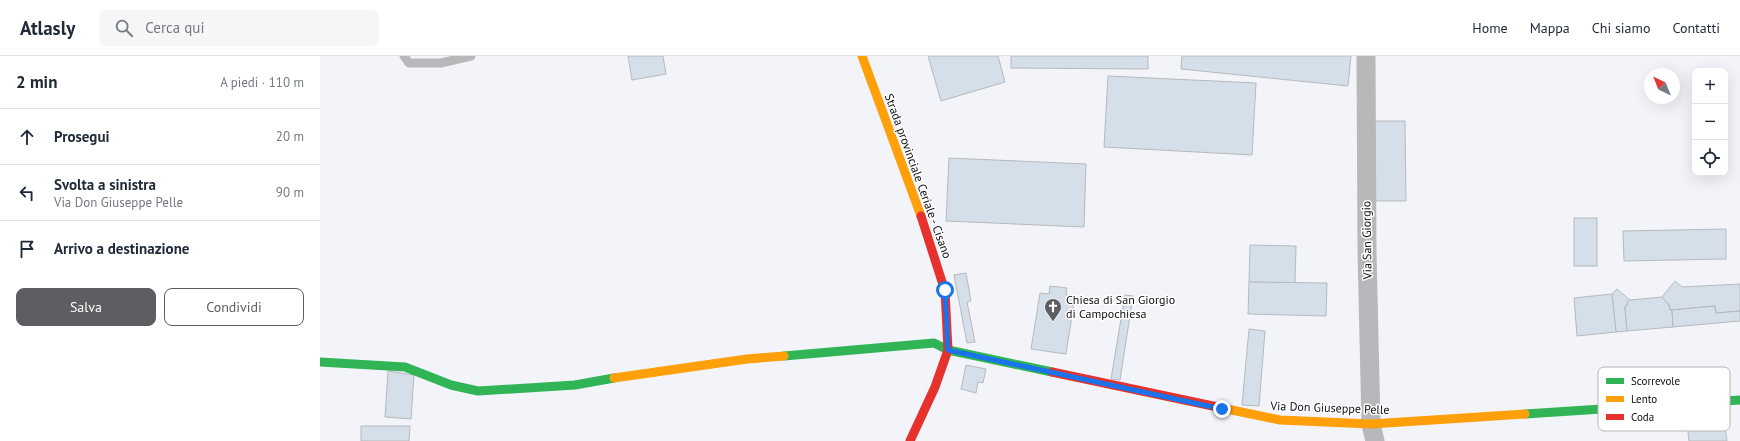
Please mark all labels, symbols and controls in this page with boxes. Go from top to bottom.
search box [99,10,379,46]
text: Atlasly [20,16,75,40]
icon: search [113,17,135,39]
text: Cerca qui [145,18,204,37]
text: Home [1472,19,1508,37]
text: Mappa [1530,19,1570,37]
text: Chi siamo [1592,19,1650,37]
text: Contatti [1672,19,1720,37]
north arrow [1644,68,1680,104]
map controls [1692,68,1728,176]
button: + [1692,68,1728,104]
text: 2 min [16,71,57,93]
text: A piedi · 110 m [220,74,304,91]
street label: Strada provinciale Ceriale - Cisano [882,91,955,260]
button: − [1692,104,1728,140]
icon: ahead [16,126,38,148]
text: Prosegui [54,127,110,146]
text: 20 m [276,128,304,145]
button: locate [1692,140,1728,176]
text: Svolta a sinistra [54,175,156,194]
icon: left [16,182,38,204]
text: 90 m [276,184,304,201]
text: Via Don Giuseppe Pelle [54,194,183,211]
street label: Via San Giorgio [1358,201,1375,280]
icon: arrive [16,238,38,260]
text: Arrivo a destinazione [54,239,189,258]
route start [936,281,954,299]
button: Salva [16,288,156,326]
button: Condividi [164,288,304,326]
place label: Chiesa di San Giorgio di Campochiesa [1066,292,1175,321]
church icon: Chiesa di San Giorgio di Campochiesa [1043,297,1063,322]
legend [1598,367,1730,431]
text: Scorrevole [1631,374,1681,388]
text: Lento [1631,392,1657,406]
street label: Via Don Giuseppe Pelle [1269,398,1390,417]
route end [1213,400,1231,418]
text: Coda [1631,410,1654,424]

